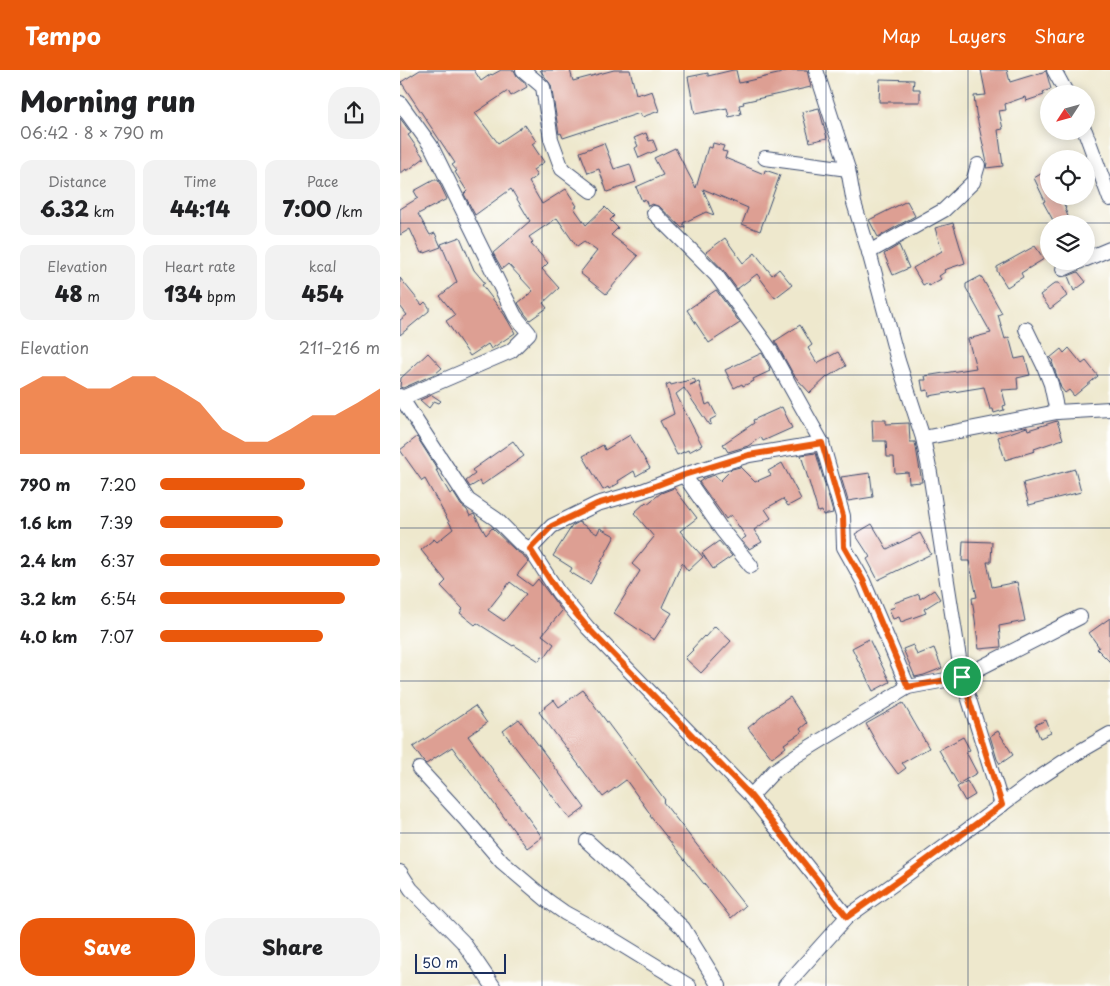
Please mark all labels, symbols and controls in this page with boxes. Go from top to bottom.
text: Tempo [25,17,101,53]
text: Map [882,22,921,49]
text: Layers [949,22,1006,49]
text: Share [1034,22,1085,49]
text: Morning run [20,79,196,122]
north arrow [1040,85,1095,140]
map controls [1040,85,1095,270]
button: share [328,87,380,139]
text: 06:42 · 8 × 790 m [20,120,164,144]
button: locate [1040,150,1095,205]
text: Distance [48,171,107,192]
text: Time [183,171,217,192]
text: Pace [307,171,338,192]
text: 6.32 [40,192,89,224]
text: 44:14 [170,192,230,224]
text: 7:00 [283,192,331,224]
text: km [89,201,115,222]
text: /km [331,201,363,222]
button: layers [1040,215,1095,270]
text: Elevation [47,256,108,277]
text: Heart rate [165,256,235,277]
text: kcal [309,256,337,277]
text: 48 [55,277,83,309]
text: 134 [164,277,202,309]
text: 454 [302,277,344,309]
text: m [83,286,100,307]
text: bpm [202,286,236,307]
text: Elevation [20,335,89,359]
text: 211–216 m [299,335,380,359]
text: 790 m [20,472,70,496]
text: 7:20 [100,472,136,496]
text: 1.6 km [20,510,72,534]
text: 7:39 [100,510,133,534]
text: 2.4 km [20,548,76,572]
text: 6:37 [100,548,135,572]
text: 3.2 km [20,586,77,610]
text: 6:54 [100,586,137,610]
text: 4.0 km [20,624,77,648]
text: 7:07 [100,624,134,648]
pin [941,656,983,698]
icon: arrive [948,663,976,691]
button: Save [20,918,195,976]
button: Share [205,918,380,976]
scale bar [415,951,506,974]
text: 50 m [422,952,458,973]

